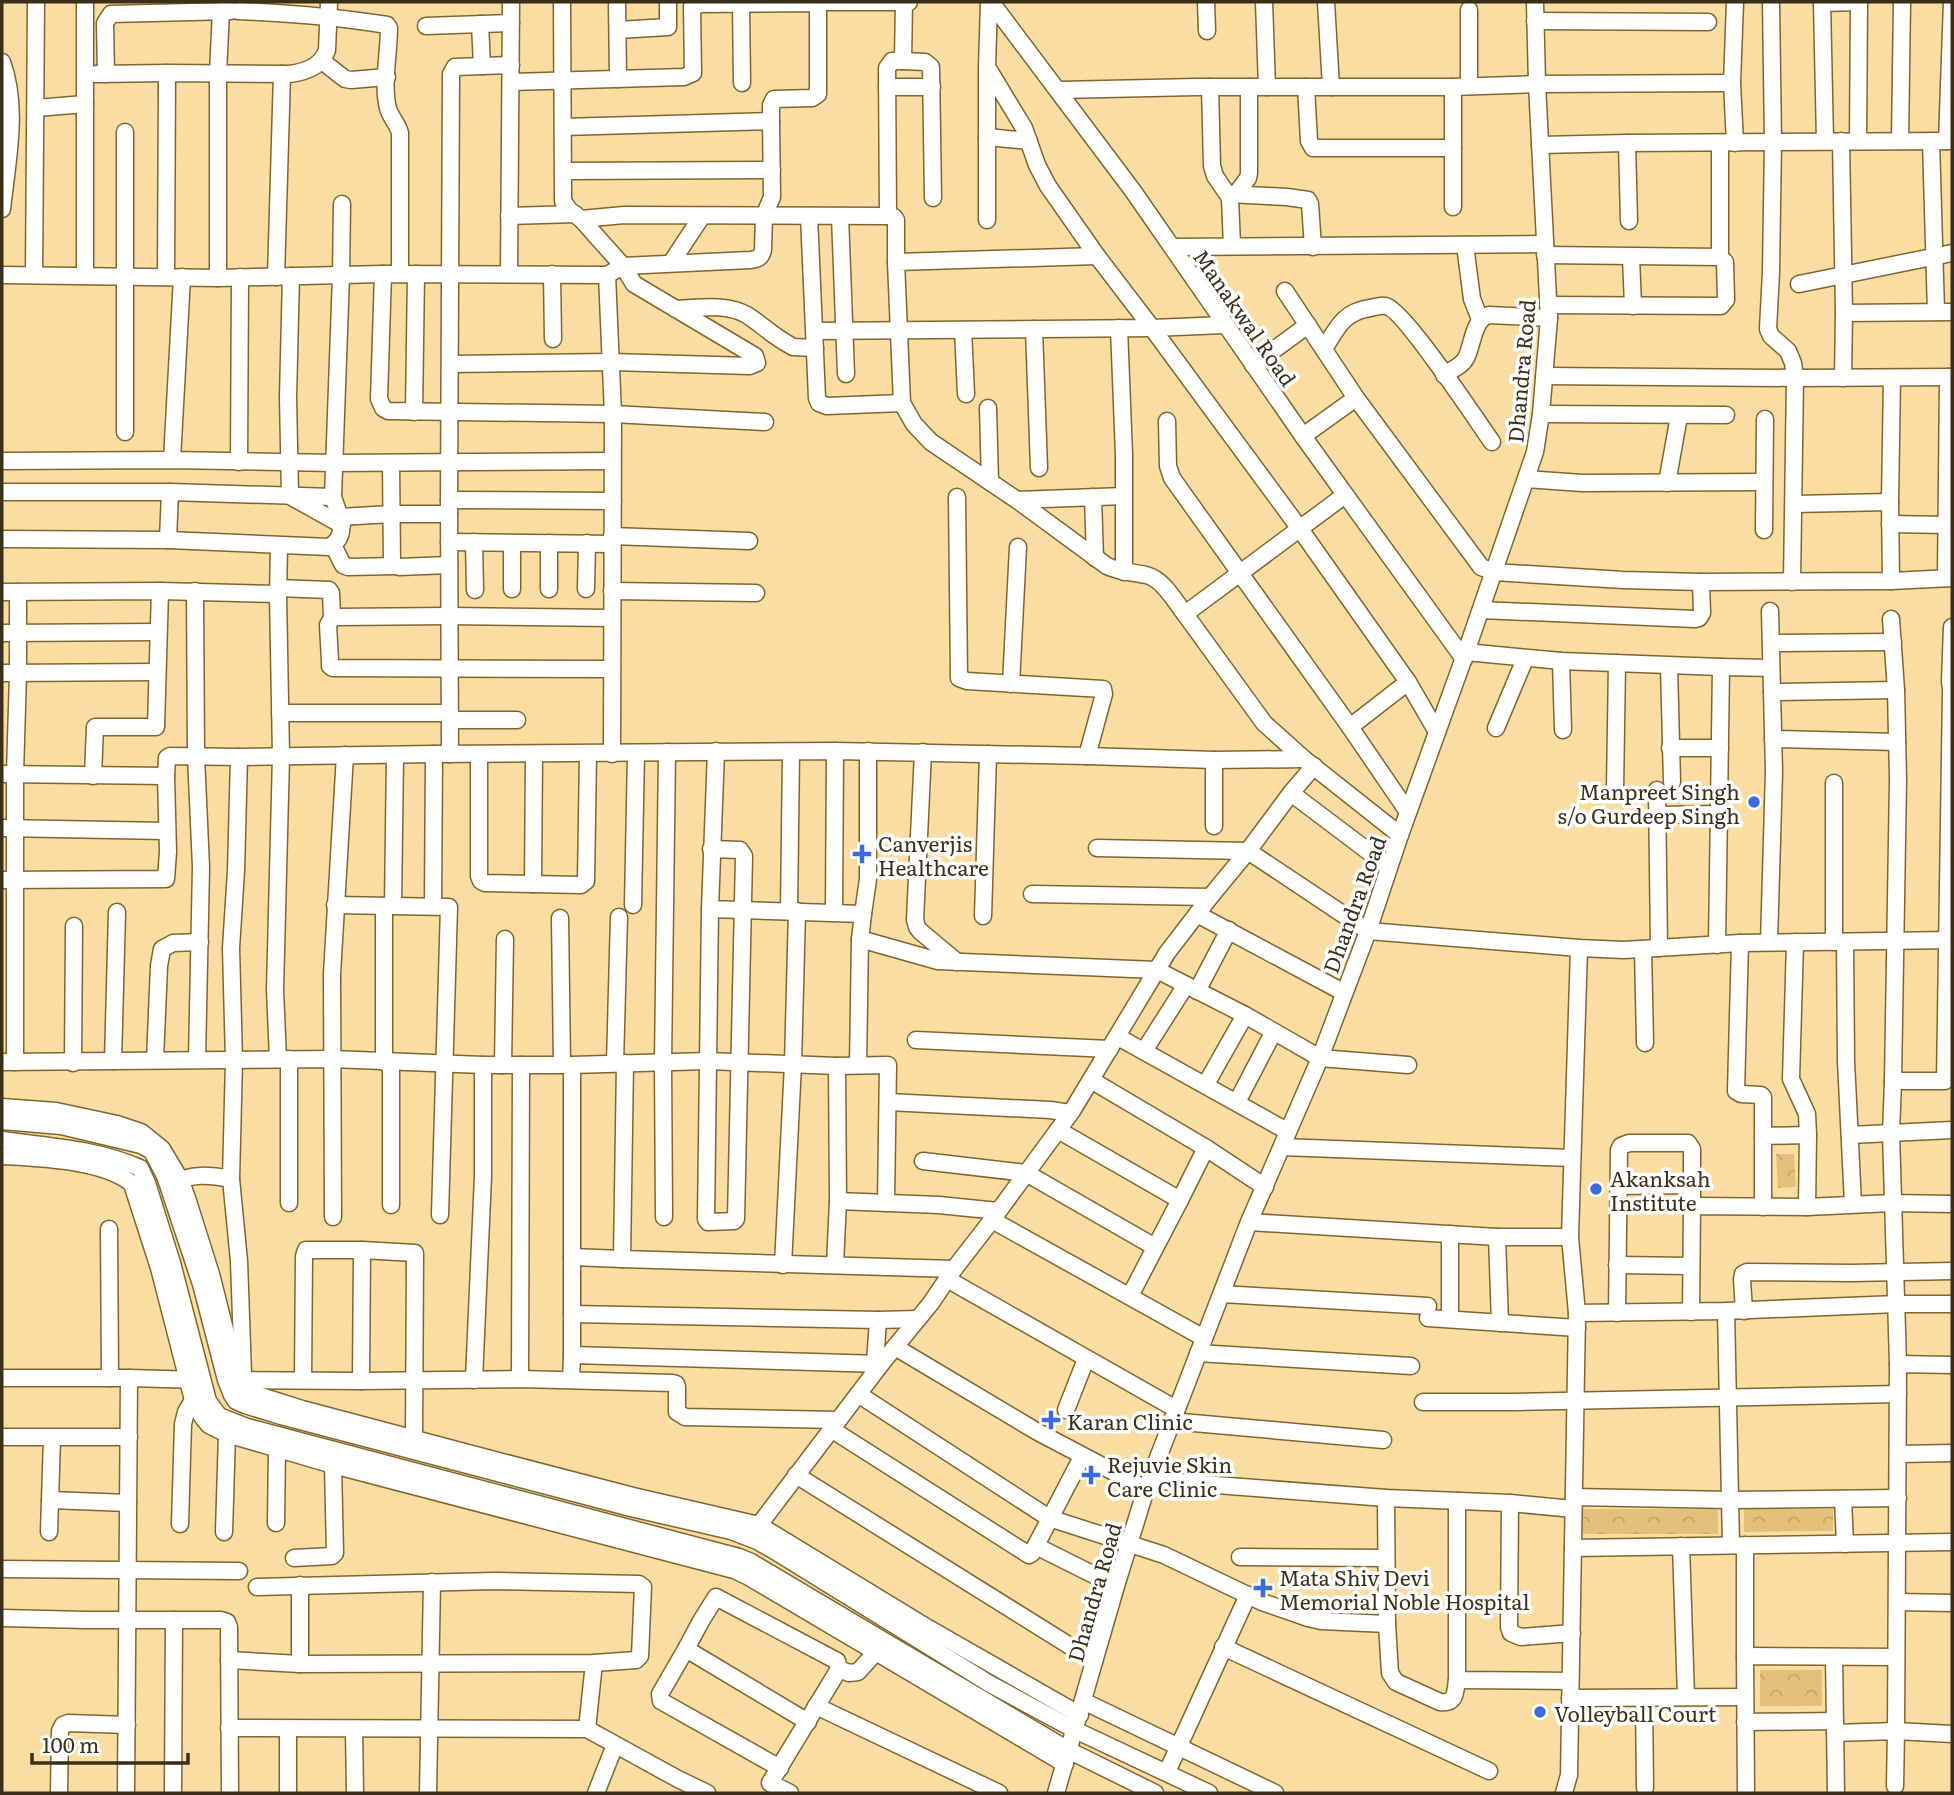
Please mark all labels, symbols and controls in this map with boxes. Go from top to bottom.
street label: Manakwal Road [1187,242,1305,392]
street label: Dhandra Road [1498,298,1542,444]
place label: Manpreet Singh s/o Gurdeep Singh [1557,775,1740,830]
marker: Manpreet Singh s/o Gurdeep Singh [1746,794,1762,810]
place label: Canverjis Healthcare [878,827,989,882]
street label: Dhandra Road [1314,831,1392,977]
marker: Canverjis Healthcare [852,844,872,864]
place label: Akanksah Institute [1610,1162,1711,1217]
marker: Akanksah Institute [1588,1181,1604,1197]
place label: Karan Clinic [1067,1405,1193,1436]
marker: Karan Clinic [1041,1410,1061,1430]
place label: Rejuvie Skin Care Clinic [1107,1448,1232,1503]
marker: Rejuvie Skin Care Clinic [1081,1465,1101,1485]
street label: Dhandra Road [1058,1518,1128,1665]
place label: Mata Shiv Devi Memorial Noble Hospital [1279,1561,1530,1616]
marker: Mata Shiv Devi Memorial Noble Hospital [1253,1578,1273,1598]
place label: Volleyball Court [1554,1697,1717,1728]
marker: Volleyball Court [1532,1704,1548,1720]
scale bar [32,1722,187,1766]
text: 100 m [42,1728,99,1759]

